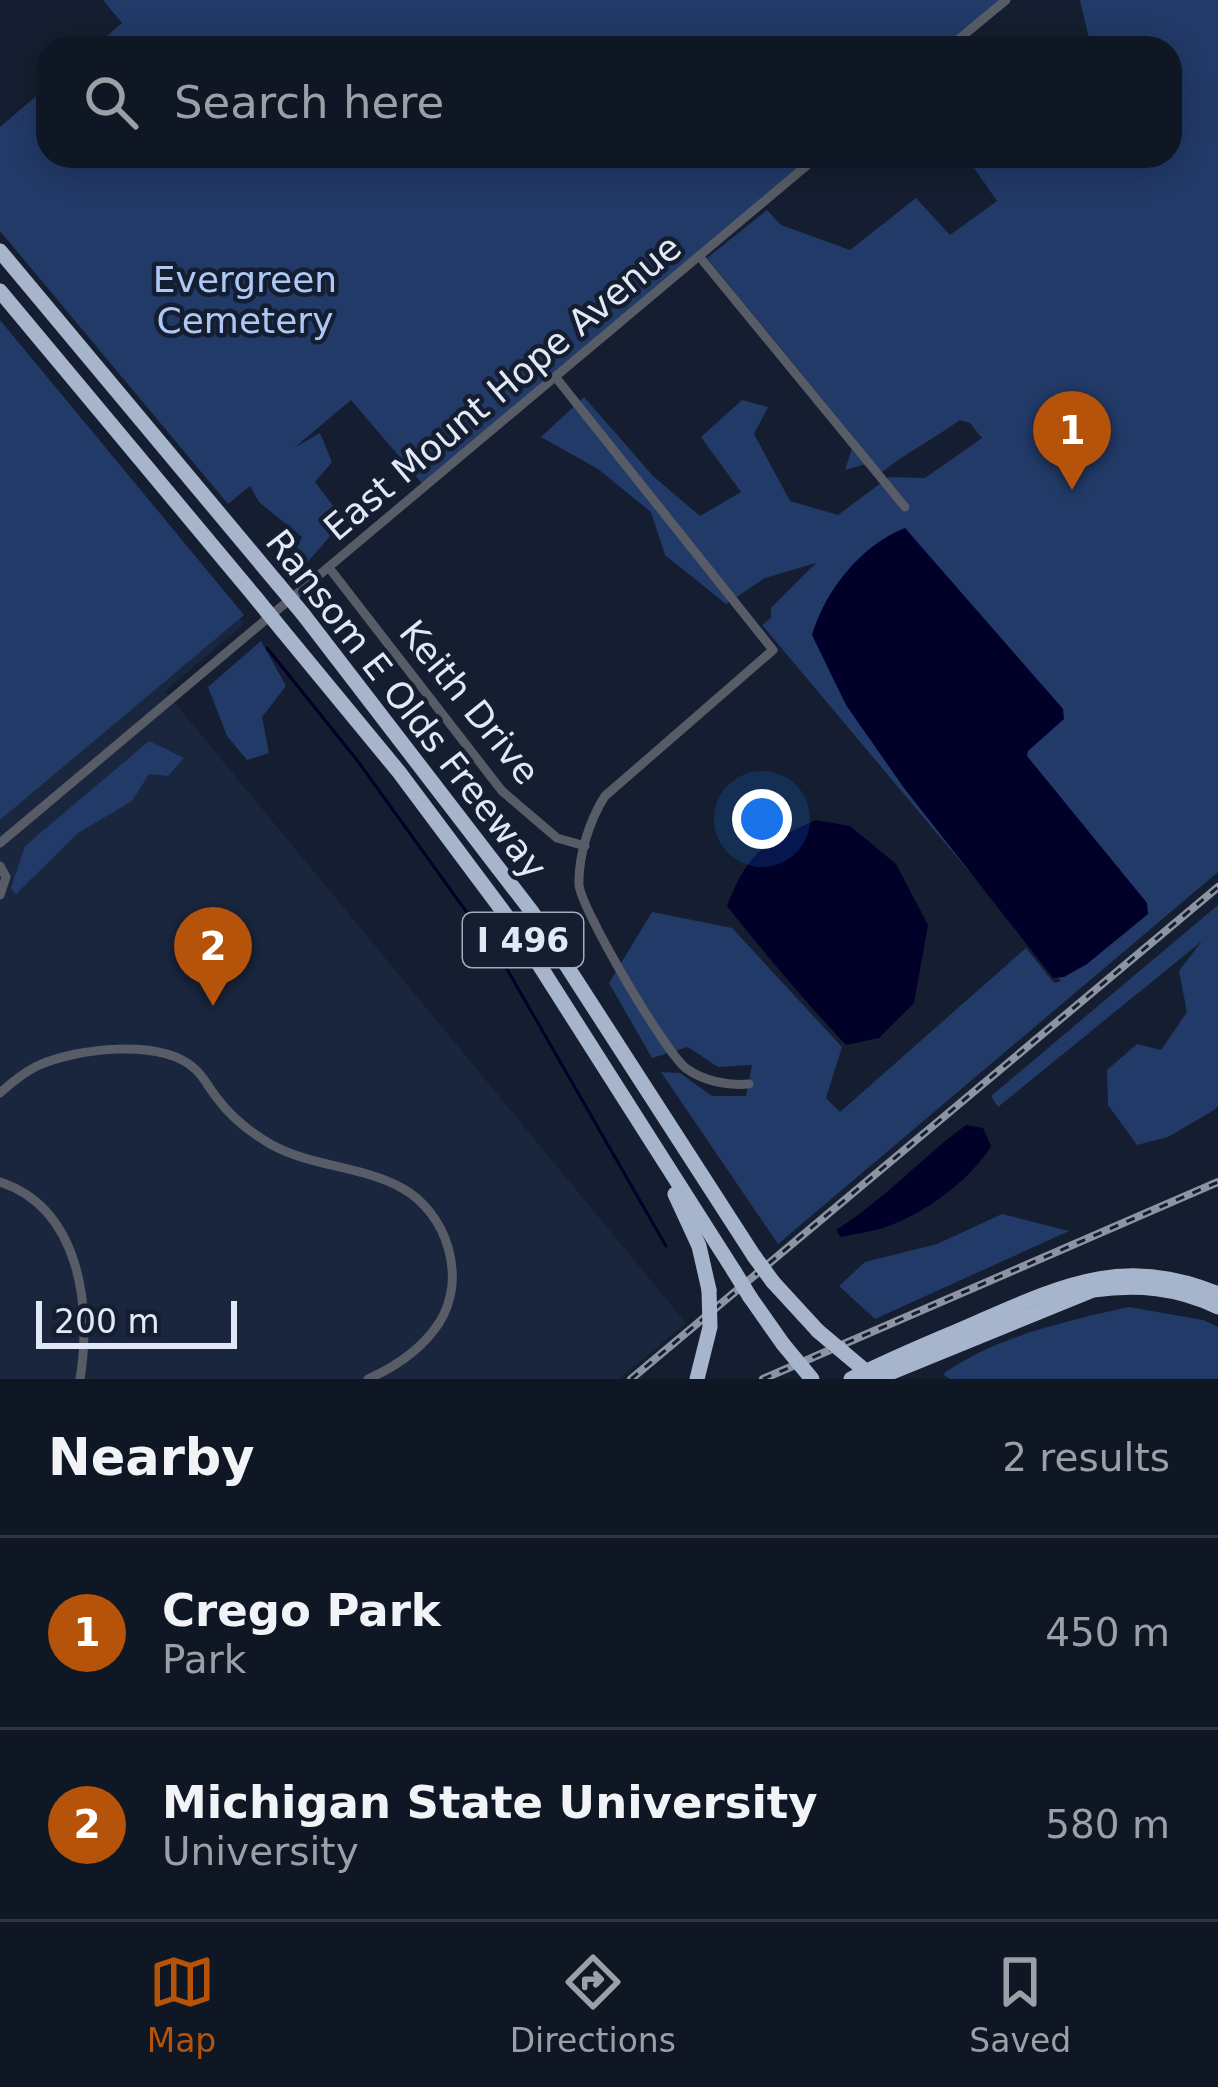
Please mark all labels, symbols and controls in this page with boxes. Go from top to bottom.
search box [36,36,1182,168]
icon: search [78,69,144,135]
text: Search here [174,76,444,129]
street label: East Mount Hope Avenue [316,226,689,549]
park label: Evergreen Cemetery [153,259,337,341]
pin: 1 [1033,391,1111,490]
street label: Ransom E Olds Freeway [258,522,555,887]
street label: Keith Drive [391,612,548,792]
your location [732,789,792,849]
pin: 2 [174,907,252,1006]
road number: I 496 [463,913,583,967]
scale bar [36,1295,237,1348]
text: 200 m [54,1302,160,1341]
text: Nearby [48,1428,255,1487]
text: 2 results [1002,1435,1170,1480]
text: Crego Park [162,1584,441,1637]
text: 1 [73,1610,101,1655]
text: 450 m [1045,1610,1170,1655]
text: Park [162,1637,246,1682]
text: Michigan State University [162,1776,818,1829]
text: 2 [73,1802,101,1847]
text: 580 m [1045,1802,1170,1847]
text: University [162,1829,359,1874]
tab: Map [147,1949,216,2060]
tab: Directions [510,1949,676,2060]
tab: Saved [969,1949,1071,2060]

